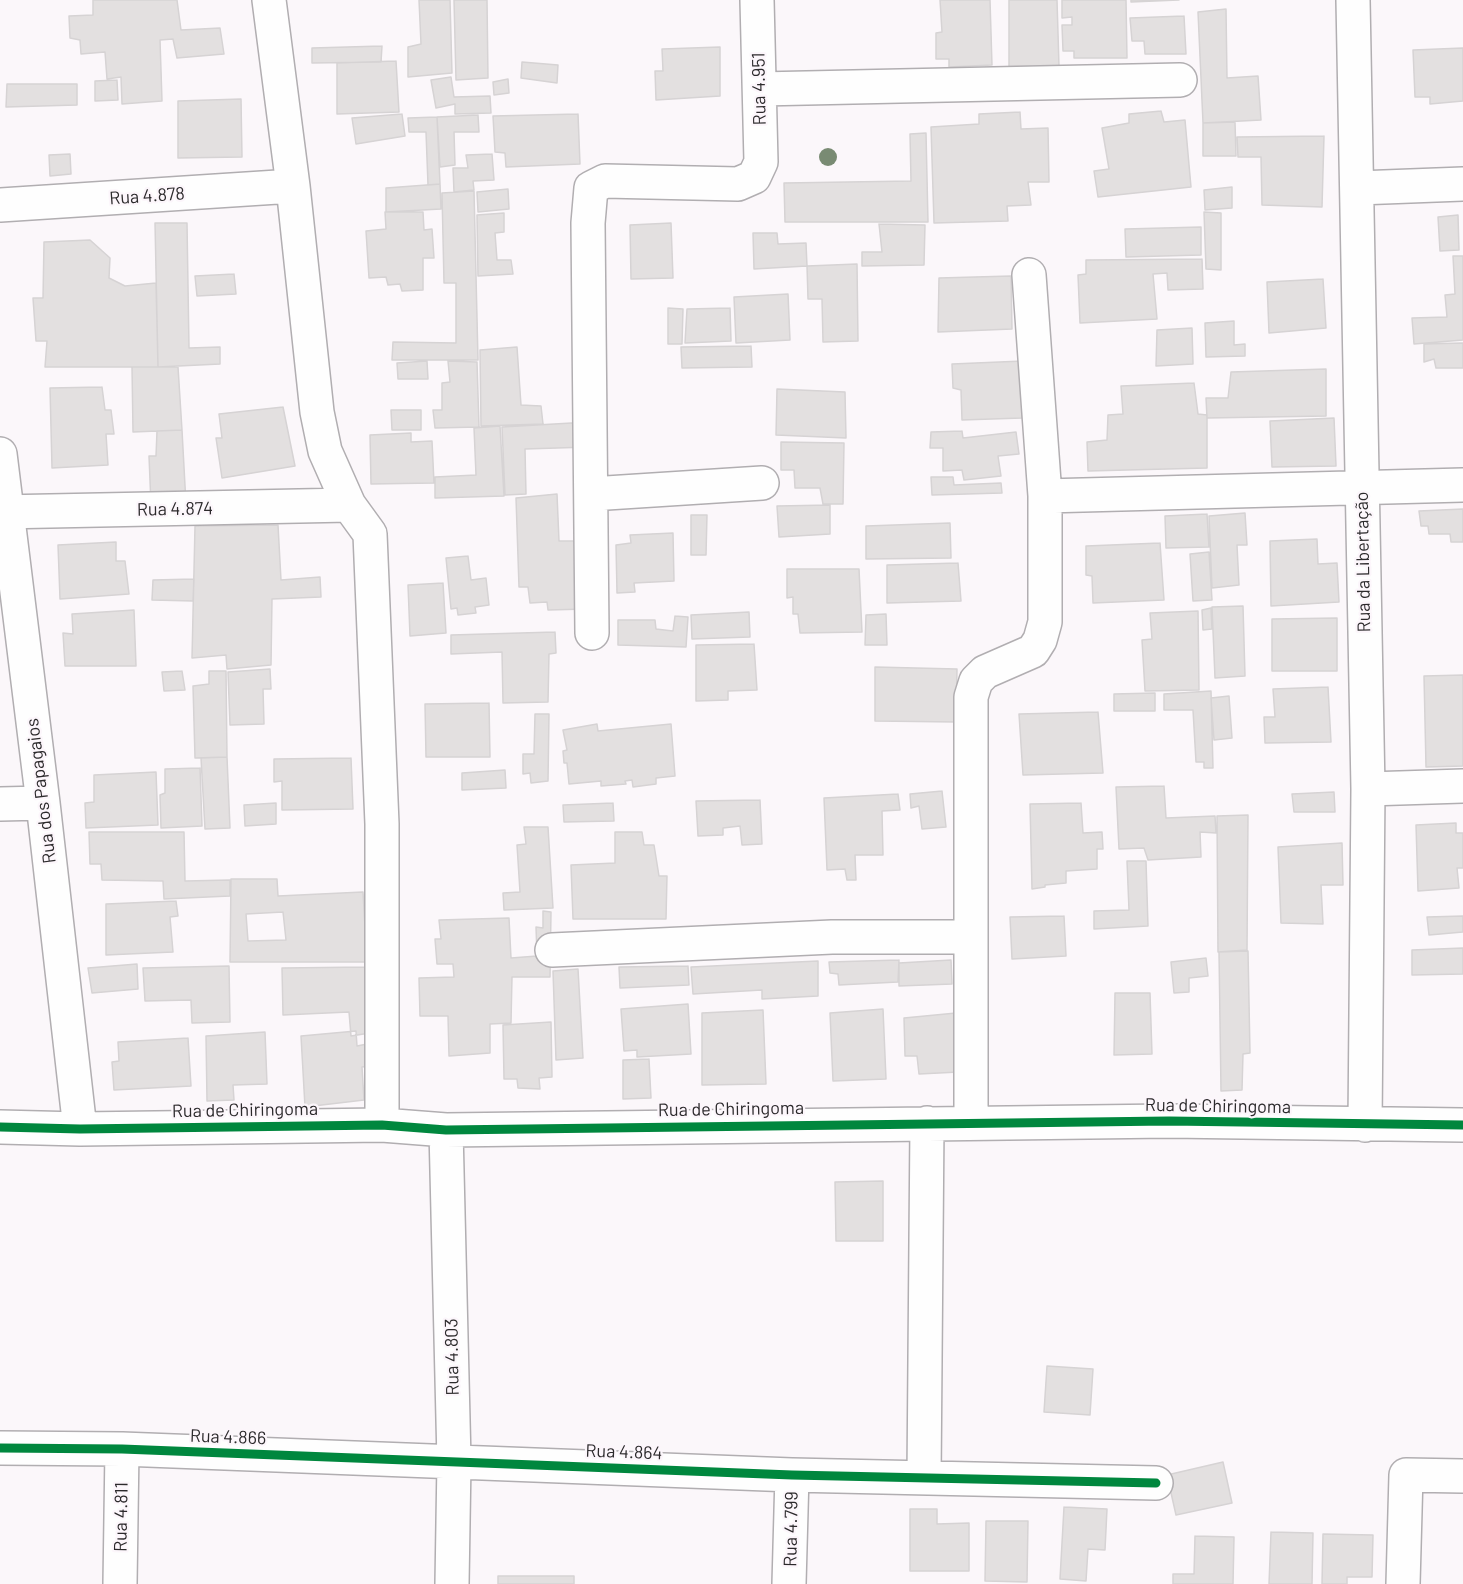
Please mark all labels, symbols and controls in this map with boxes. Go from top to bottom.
street label: Rua 4.951 [748,52,770,126]
street label: Rua 4.878 [109,183,185,209]
street label: Rua da Libertação [1351,491,1375,633]
street label: Rua 4.874 [137,498,213,520]
street label: Rua dos Papagaios [21,717,61,865]
street label: Rua de Chiringoma [1145,1094,1291,1118]
street label: Rua de Chiringoma [658,1097,804,1121]
street label: Rua de Chiringoma [172,1098,318,1122]
street label: Rua 4.803 [441,1318,463,1396]
street label: Rua 4.866 [189,1425,267,1449]
street label: Rua 4.864 [585,1440,663,1464]
street label: Rua 4.811 [110,1482,132,1552]
street label: Rua 4.799 [780,1491,802,1567]

